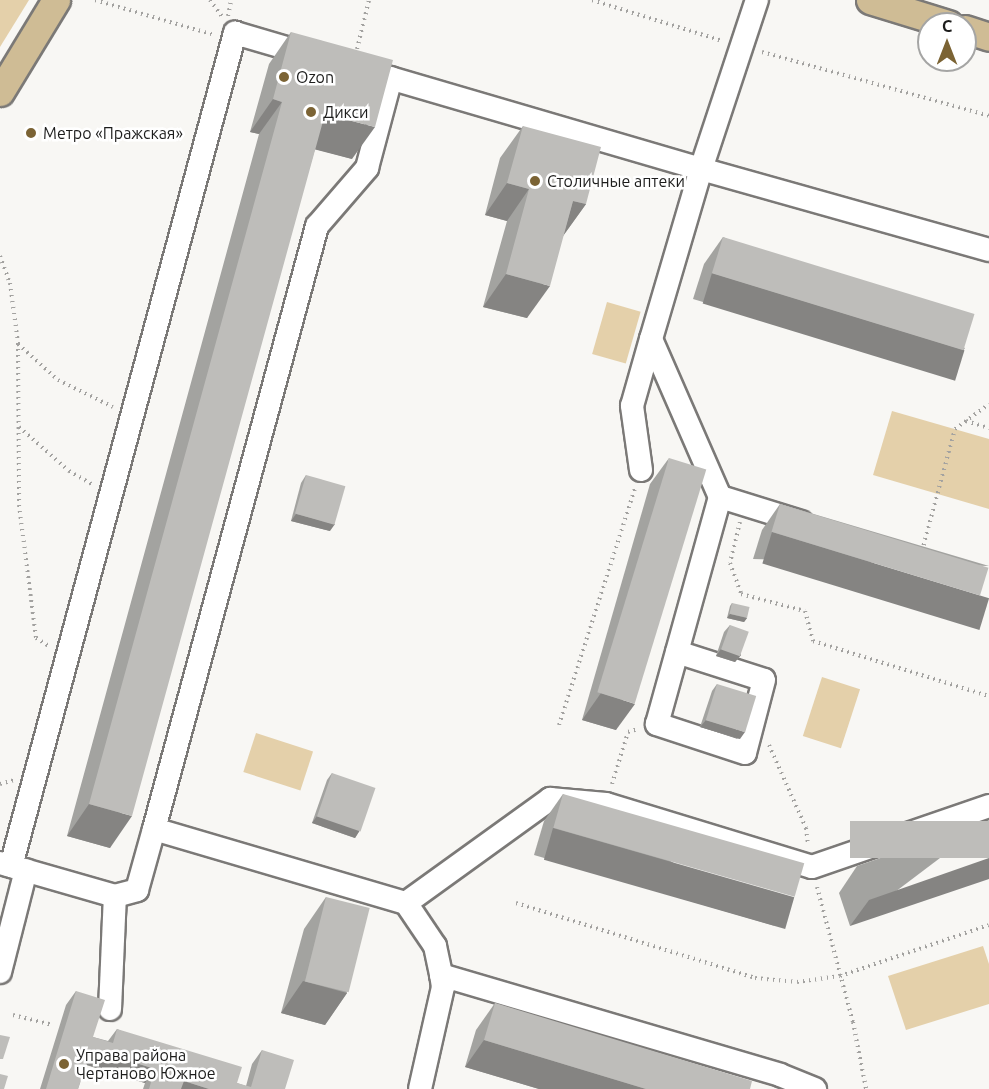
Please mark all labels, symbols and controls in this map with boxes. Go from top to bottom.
north arrow [917,12,977,72]
text: С [942,17,952,35]
place label: Ozon [296,67,334,87]
marker: Ozon [277,70,291,84]
place label: Дикси [323,102,369,122]
marker: Дикси [304,105,318,119]
place label: Метро «Пражская» [43,123,183,143]
marker: Метро «Пражская» [24,126,38,140]
place label: Столичные аптеки [547,171,685,191]
marker: Столичные аптеки [528,174,542,188]
place label: Управа района Чертаново Южное [76,1045,216,1083]
marker: Управа района Чертаново Южное [57,1057,71,1071]

